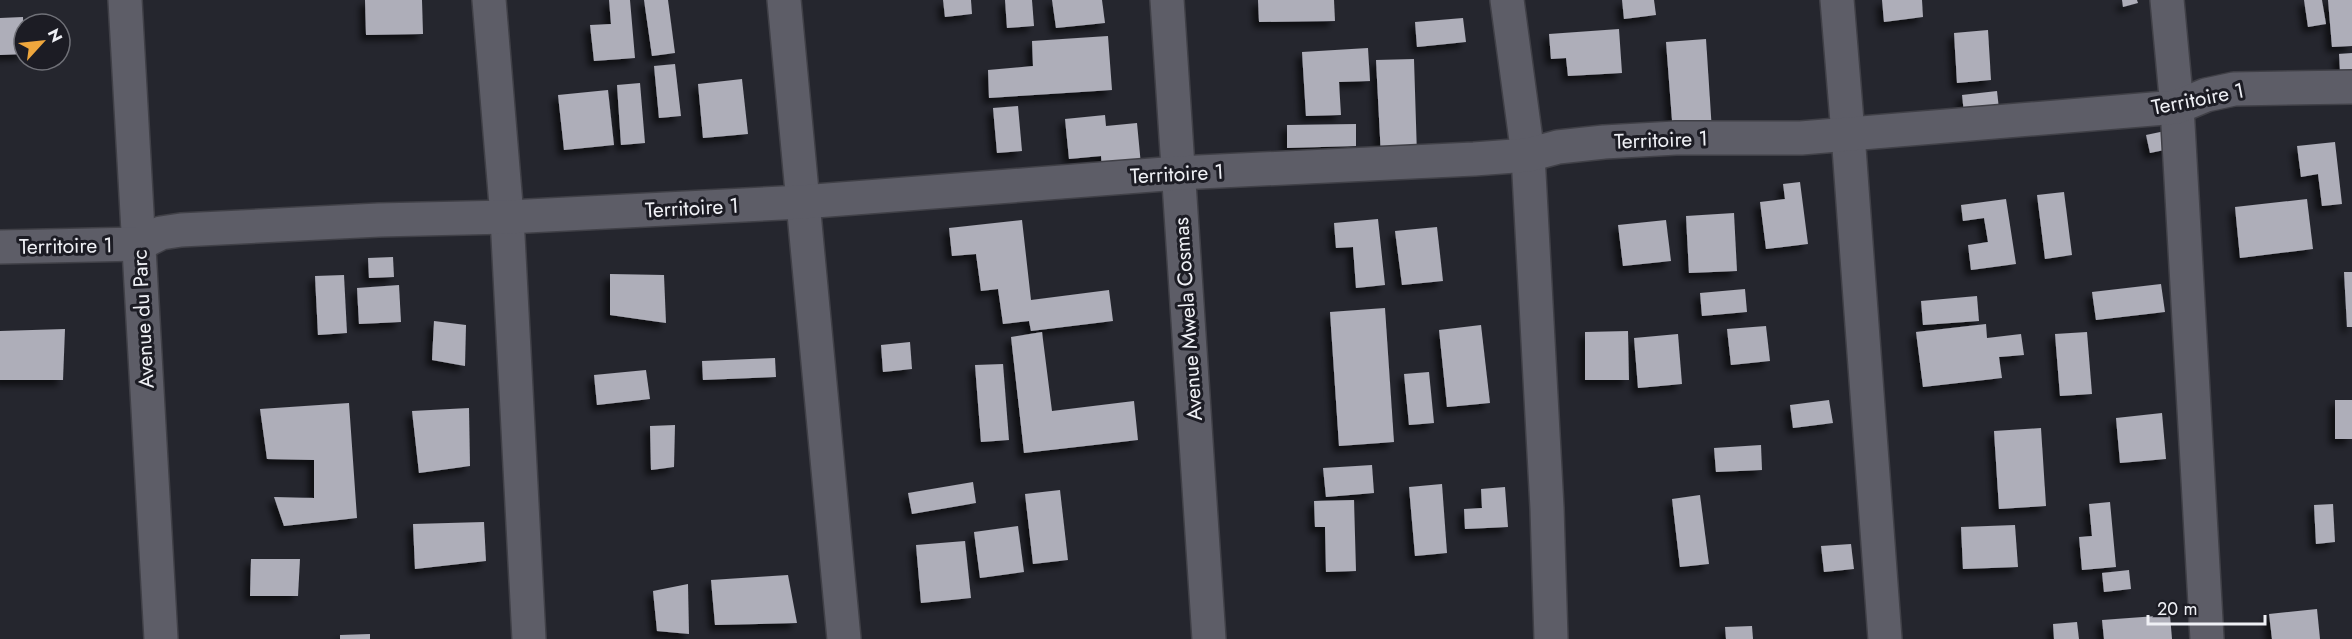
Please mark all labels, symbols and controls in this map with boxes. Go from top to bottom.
north arrow [12,12,72,72]
text: N [42,25,68,46]
street label: Territoire 1 [2149,75,2247,123]
street label: Territoire 1 [1614,123,1708,157]
street label: Territoire 1 [1129,157,1225,191]
street label: Territoire 1 [644,191,740,225]
street label: Avenue Mwela Cosmas [1166,216,1210,422]
street label: Territoire 1 [19,230,113,262]
street label: Avenue du Parc [124,249,162,389]
scale bar [2148,588,2265,626]
text: 20 m [2157,596,2197,622]

